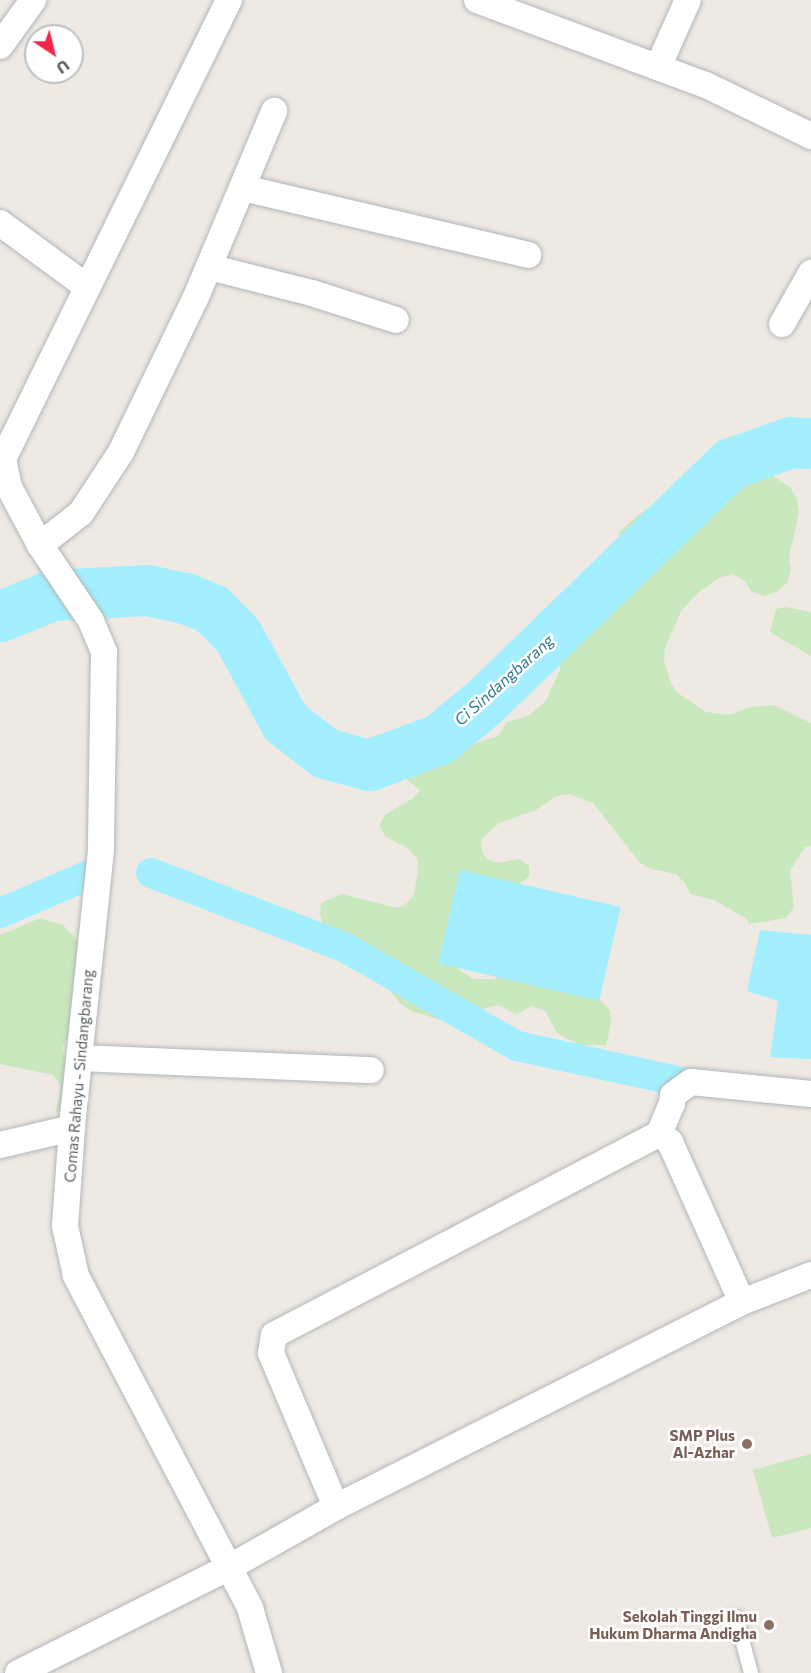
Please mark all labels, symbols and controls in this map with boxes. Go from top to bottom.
north arrow [24,24,84,84]
text: U [53,56,74,79]
water label: Ci Sindangbarang [451,631,557,729]
street label: Comas Rahayu - Sindangbarang [61,969,97,1183]
place label: SMP Plus Al-Azhar [670,1426,735,1461]
marker: SMP Plus Al-Azhar [740,1437,754,1451]
place label: Sekolah Tinggi Ilmu Hukum Dharma Andigha [589,1607,757,1642]
marker: Sekolah Tinggi Ilmu Hukum Dharma Andigha [762,1618,776,1632]

